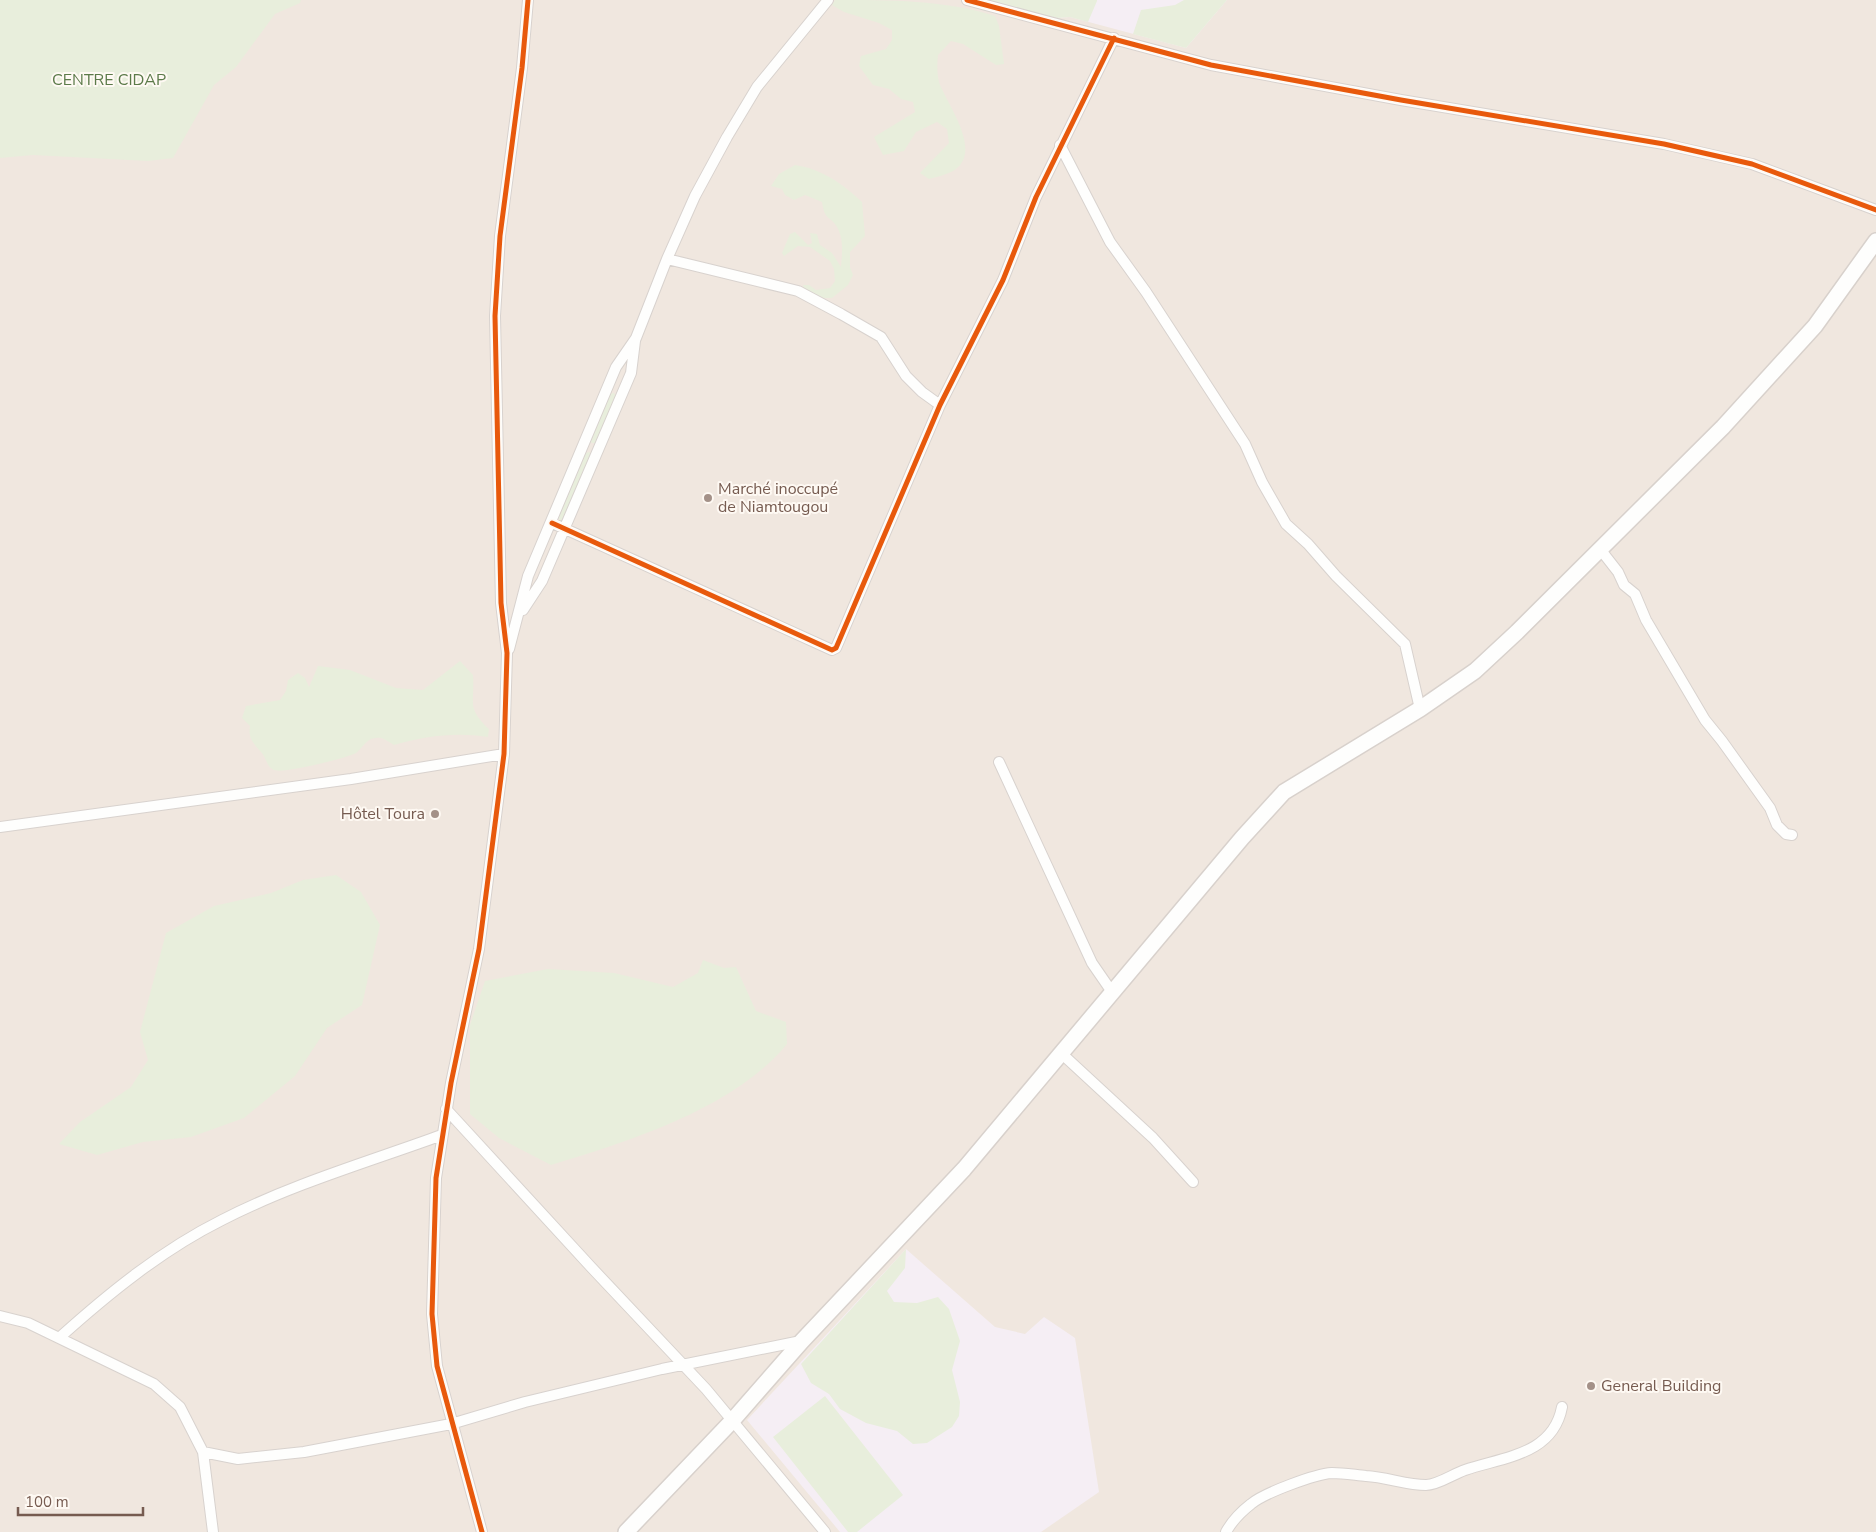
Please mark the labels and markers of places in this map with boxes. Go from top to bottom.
place label: Marché inoccupé de Niamtougou [718,478,838,518]
marker: Marché inoccupé de Niamtougou [702,492,714,504]
place label: Hôtel Toura [341,803,425,825]
marker: Hôtel Toura [429,808,441,820]
place label: General Building [1601,1375,1721,1397]
marker: General Building [1585,1380,1597,1392]

